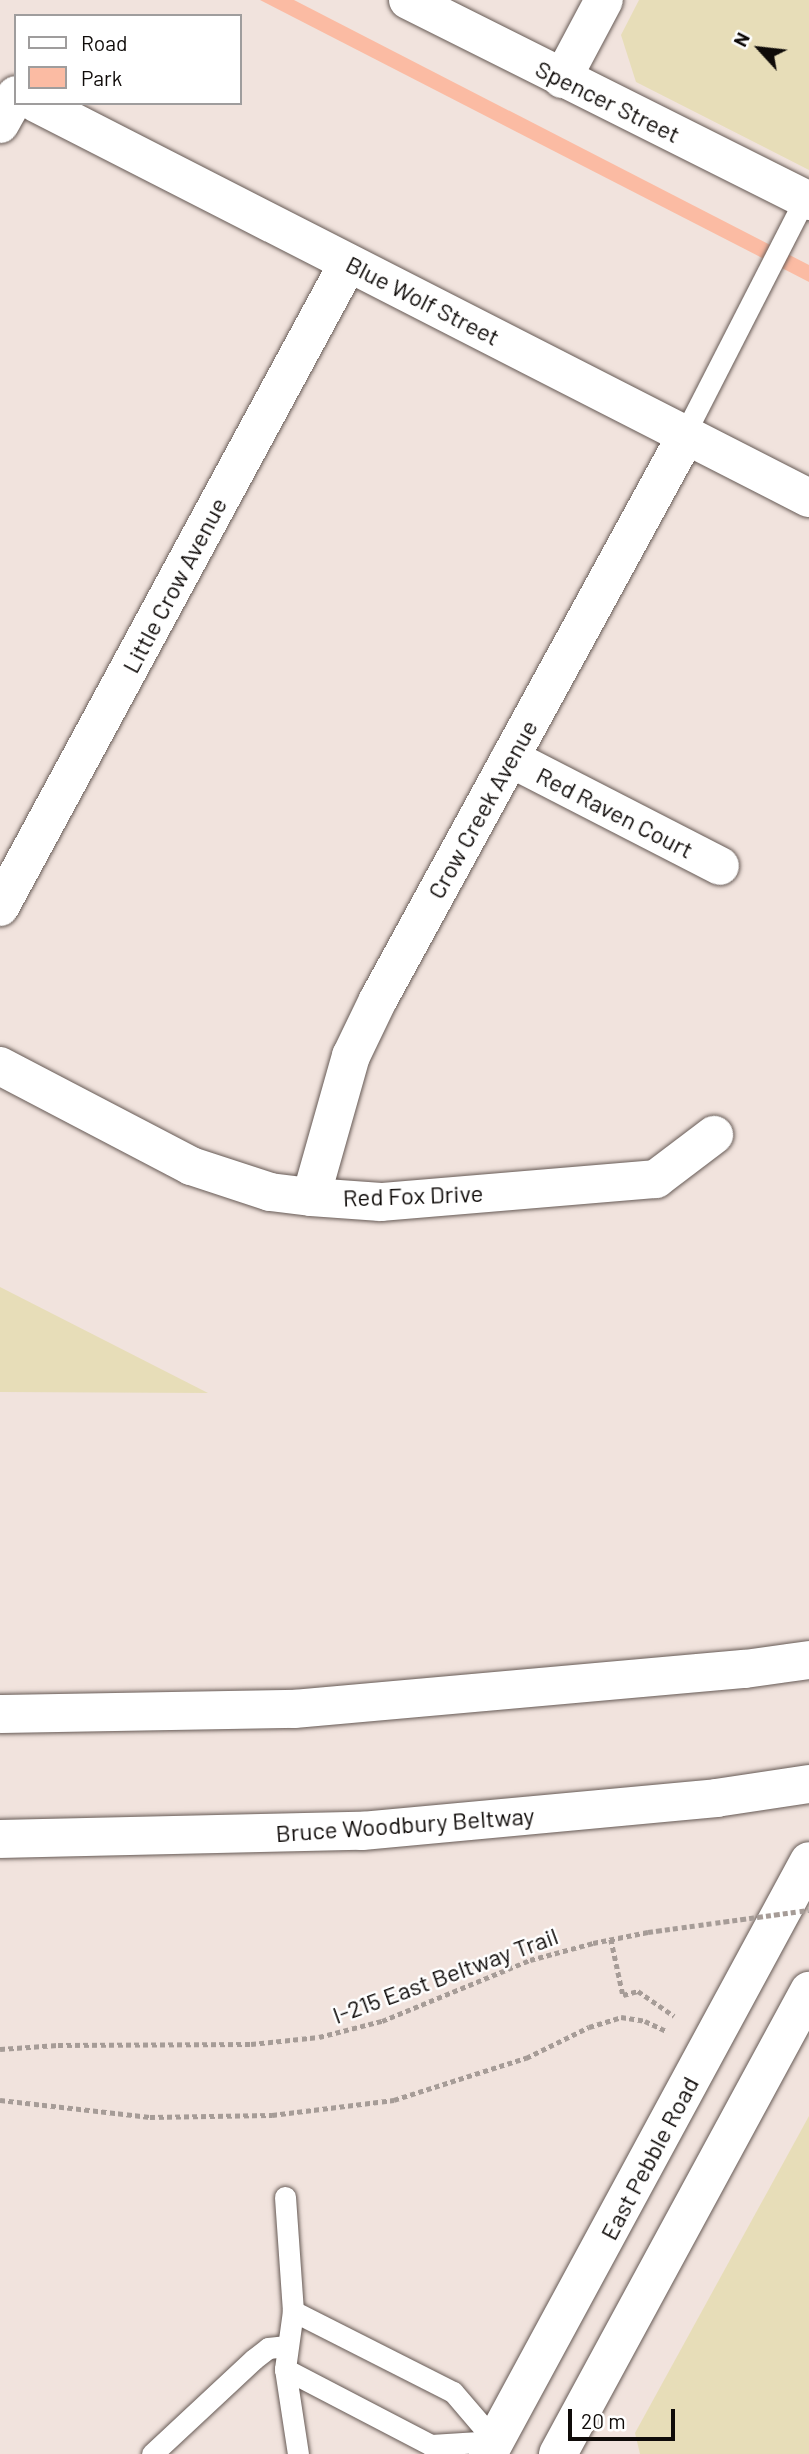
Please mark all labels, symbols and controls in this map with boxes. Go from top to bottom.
legend [14,14,242,105]
north arrow [725,14,795,84]
text: N [728,28,754,50]
text: Road [81,30,127,55]
street label: Spencer Street [531,54,685,148]
text: Park [81,65,122,90]
street label: Blue Wolf Street [341,249,505,351]
street label: Little Crow Avenue [116,492,232,678]
street label: Crow Creek Avenue [421,715,543,903]
street label: Red Raven Court [532,760,698,864]
street label: Red Fox Drive [342,1178,484,1212]
street label: Bruce Woodbury Beltway [275,1801,535,1847]
street label: I-215 East Beltway Trail [328,1921,562,2029]
street label: East Pebble Road [594,2071,704,2245]
scale bar [571,2394,678,2438]
text: 20 m [581,2408,626,2433]

